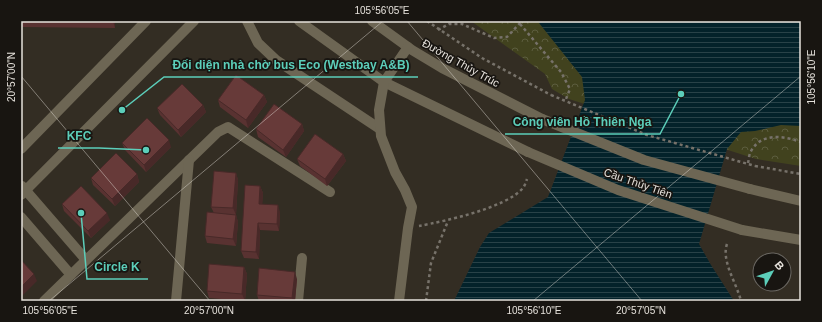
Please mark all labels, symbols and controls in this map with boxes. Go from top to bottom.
text: 105°56'05"E [354,5,410,16]
street label: Đường Thủy Trúc [420,37,502,89]
text: 105°56'10"E [806,49,817,105]
text: 20°57'00"N [6,52,17,102]
callout: Đối diện nhà chờ bus Eco (Westbay A&B) [164,53,418,77]
text: Đối diện nhà chờ bus Eco (Westbay A&B) [172,58,410,72]
callout: Công viên Hồ Thiên Nga [505,110,660,134]
text: Công viên Hồ Thiên Nga [513,115,652,129]
callout: KFC [58,124,99,148]
text: KFC [67,129,92,143]
street label: Cầu Thủy Tiên [602,166,674,200]
north arrow [752,252,792,292]
callout: Circle K [87,255,148,279]
text: B [773,259,787,273]
text: Circle K [94,260,140,274]
text: 105°56'05"E [22,305,78,316]
text: 20°57'00"N [184,305,234,316]
text: 105°56'10"E [506,305,562,316]
text: 20°57'05"N [616,305,666,316]

